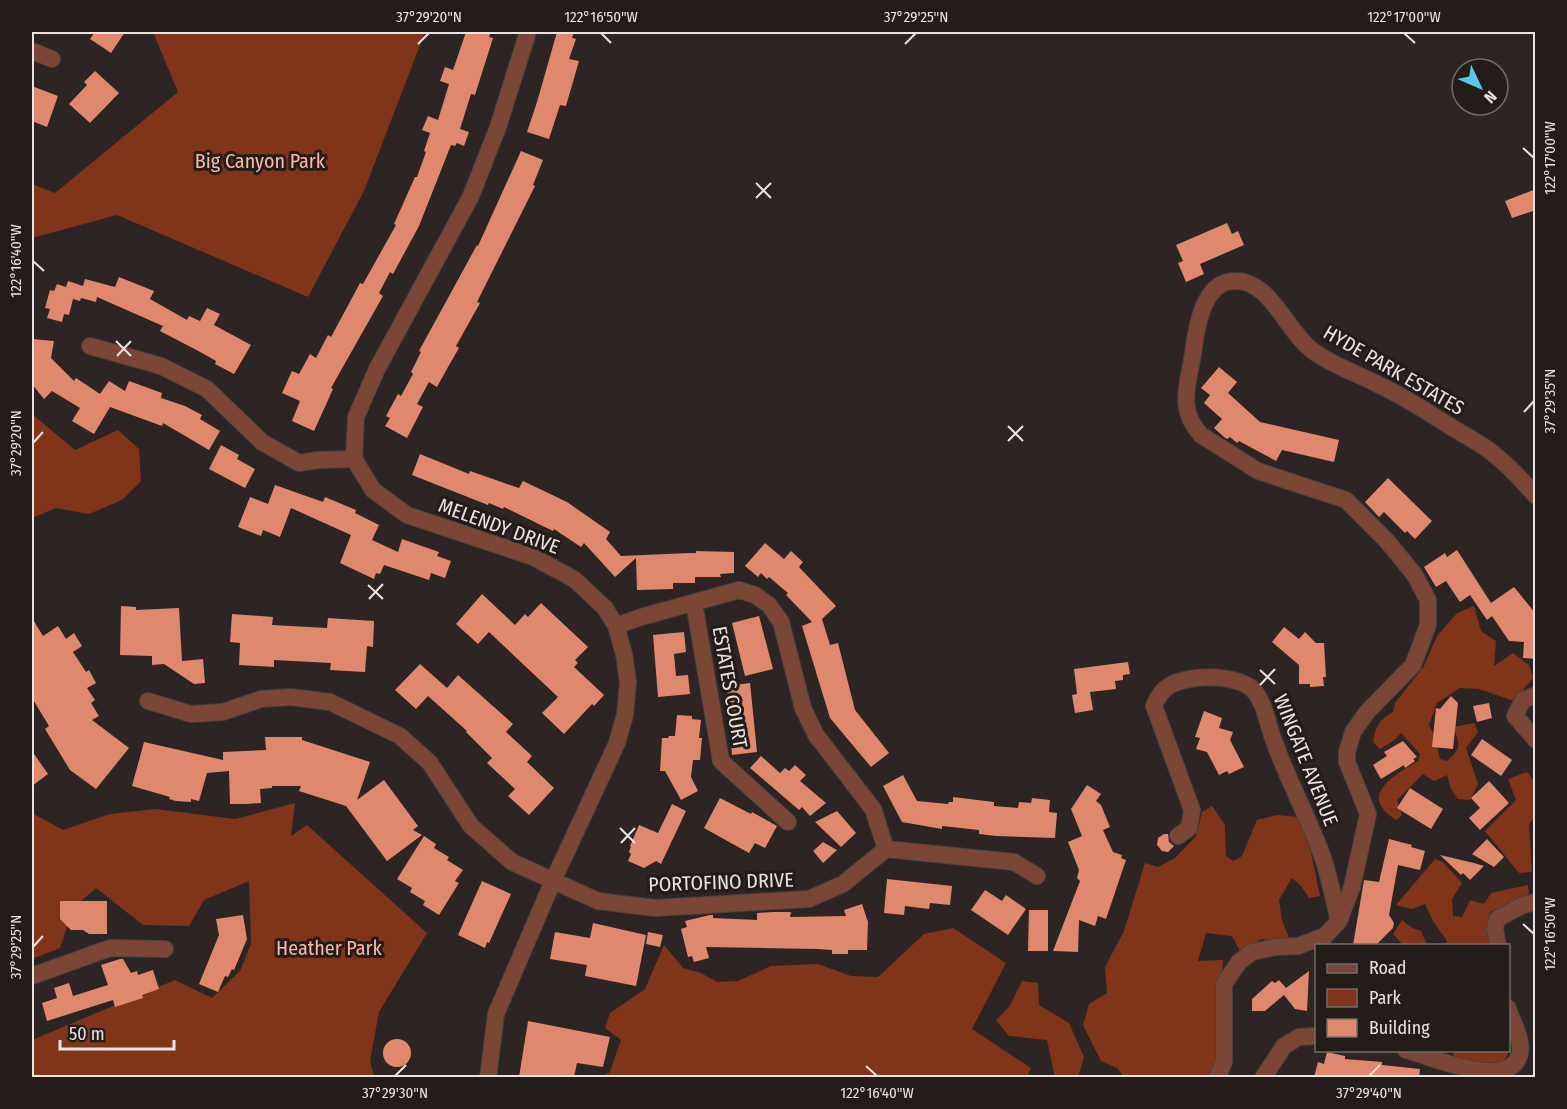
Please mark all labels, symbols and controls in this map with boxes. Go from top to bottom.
text: 37°29'20"N [396,8,462,26]
text: 122°16'50"W [564,8,638,26]
text: 37°29'25"N [884,8,948,26]
text: 122°17'00"W [1367,8,1441,26]
north arrow [1450,57,1510,117]
text: N [1480,87,1501,107]
text: 122°17'00"W [1541,121,1559,195]
park label: Big Canyon Park [195,149,326,173]
text: 122°16'40"W [7,224,25,298]
street label: HYDE PARK ESTATES [1319,320,1469,420]
text: 37°29'35"N [1541,369,1559,433]
text: 37°29'20"N [7,410,25,476]
street label: MELENDY DRIVE [435,493,563,559]
street label: ESTATES COURT [707,624,753,751]
street label: WINGATE AVENUE [1269,691,1343,829]
street label: PORTOFINO DRIVE [648,867,794,897]
text: 122°16'50"W [1541,897,1559,971]
text: 37°29'25"N [7,915,25,979]
park label: Heather Park [276,936,383,960]
legend [1315,944,1510,1052]
text: Road [1369,957,1406,979]
text: Park [1369,987,1402,1009]
scale bar [60,1013,174,1051]
text: Building [1369,1017,1430,1039]
text: 50 m [69,1023,105,1045]
text: 37°29'30"N [362,1084,428,1102]
text: 122°16'40"W [840,1084,914,1102]
text: 37°29'40"N [1336,1084,1402,1102]

